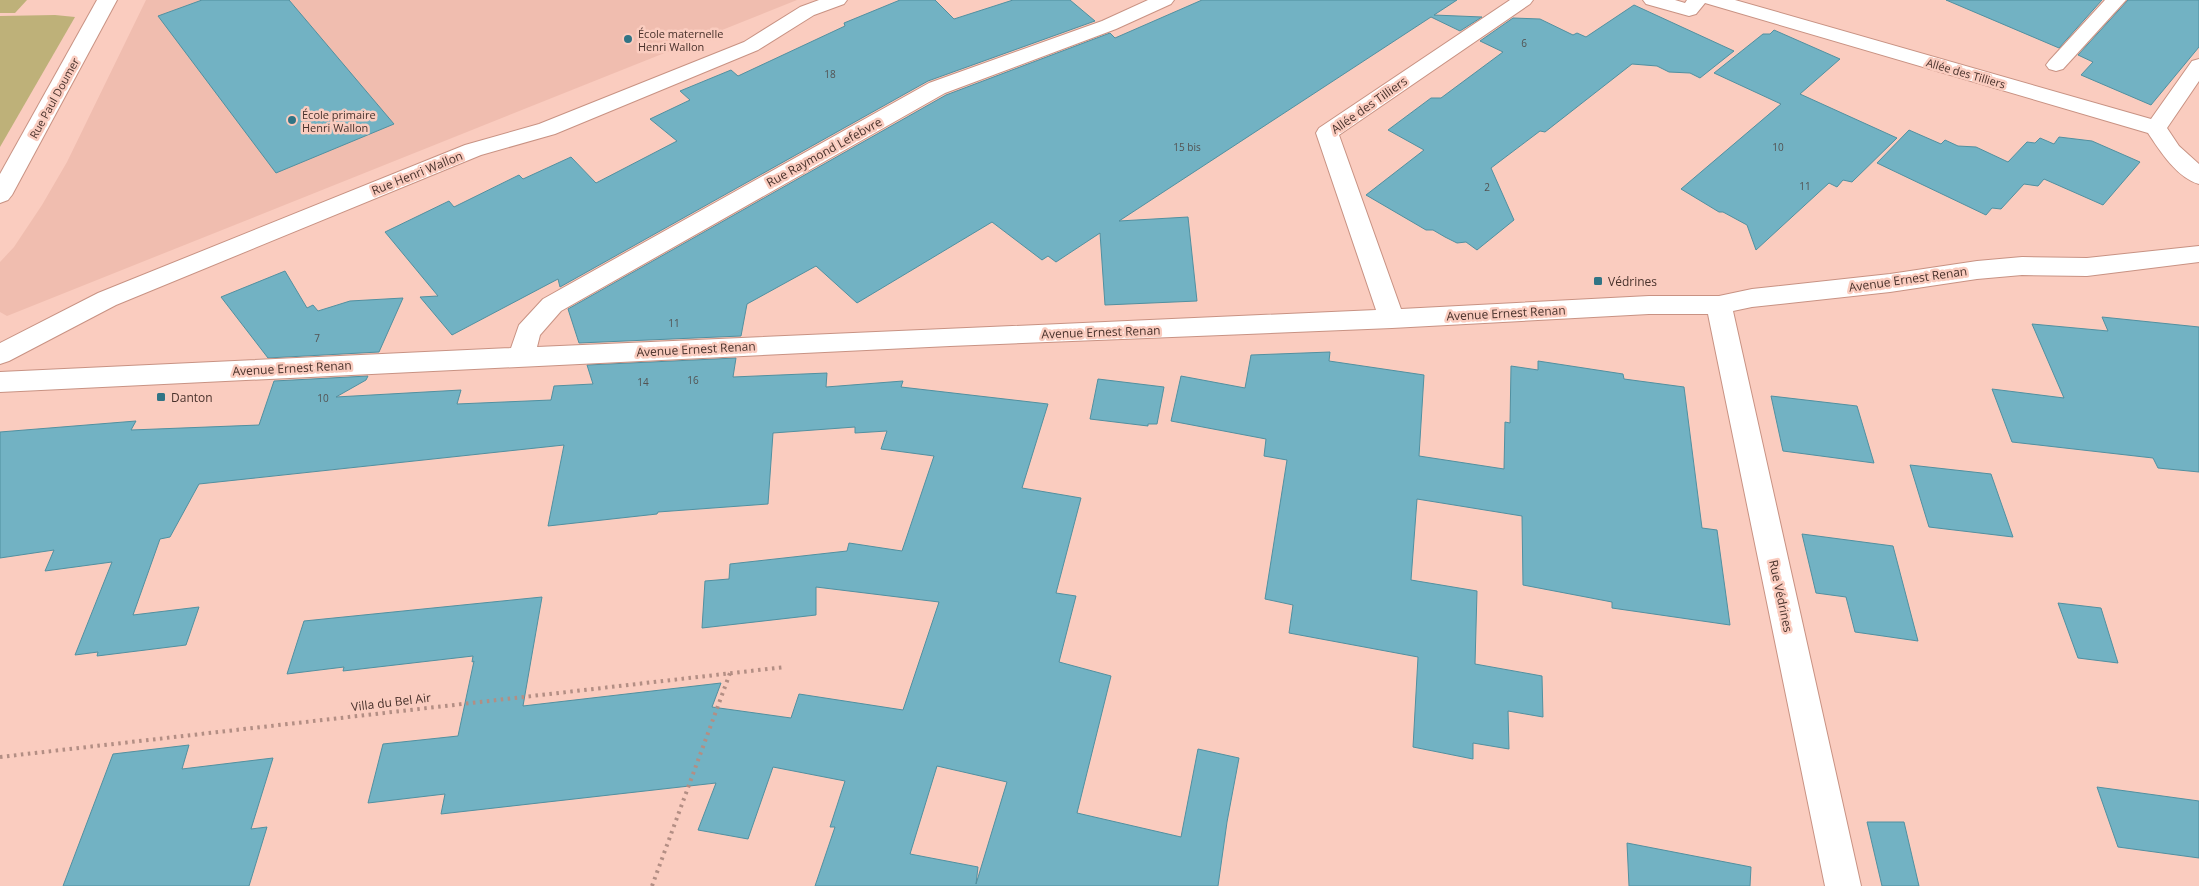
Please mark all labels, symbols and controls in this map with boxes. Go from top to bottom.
place label: École maternelle Henri Wallon [638,26,723,54]
marker: École maternelle Henri Wallon [622,33,634,45]
house number: 6 [1521,36,1527,50]
street label: Rue Paul Doumer [26,55,83,141]
street label: Allée des Tilliers [1925,55,2007,91]
house number: 18 [824,67,836,81]
street label: Allée des Tilliers [1328,72,1411,138]
place label: École primaire Henri Wallon [302,107,376,135]
street label: Rue Raymond Lefebvre [763,113,885,191]
marker: École primaire Henri Wallon [286,114,298,126]
house number: 15 bis [1173,140,1201,154]
house number: 10 [1772,140,1784,154]
street label: Rue Henri Wallon [369,147,465,199]
house number: 11 [1799,179,1811,193]
house number: 2 [1484,180,1490,194]
street label: Avenue Ernest Renan [1848,262,1968,296]
place label: Védrines [1608,273,1657,290]
marker: Védrines [1592,275,1604,287]
street label: Avenue Ernest Renan [1446,301,1566,325]
house number: 11 [668,316,680,330]
street label: Avenue Ernest Renan [1041,321,1161,343]
house number: 7 [314,331,320,345]
street label: Avenue Ernest Renan [636,337,756,361]
street label: Avenue Ernest Renan [232,356,352,380]
house number: 16 [687,373,699,387]
house number: 14 [637,375,649,389]
place label: Danton [171,389,213,406]
marker: Danton [155,391,167,403]
house number: 10 [317,391,329,405]
street label: Rue Védrines [1765,558,1797,634]
street label: Villa du Bel Air [350,689,432,715]

